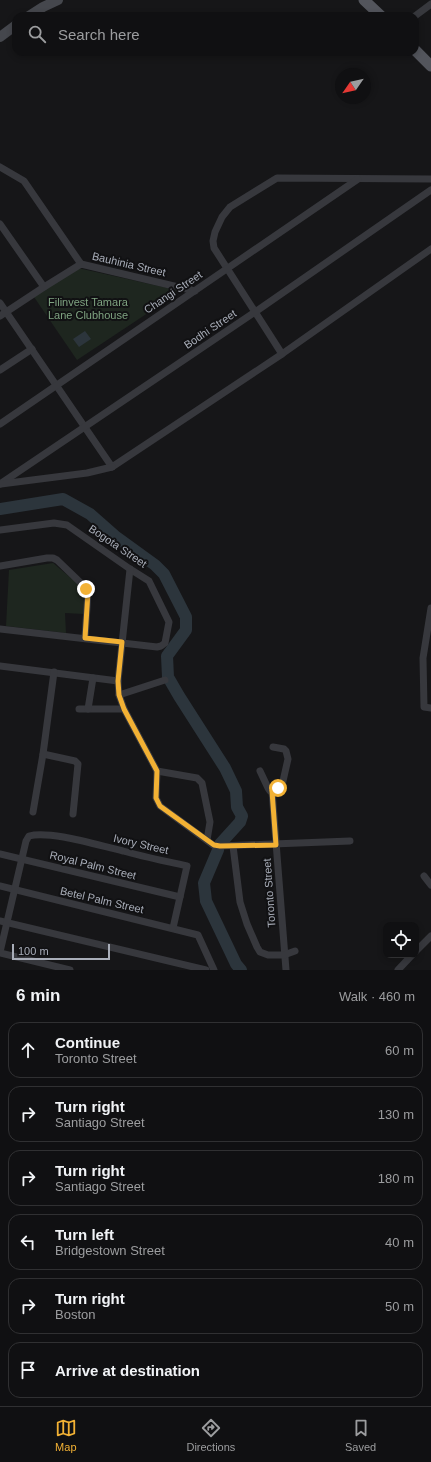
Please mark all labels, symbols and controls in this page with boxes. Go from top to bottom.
search box [12,12,419,56]
icon: search [26,23,48,45]
text: Search here [58,26,140,43]
north arrow [335,68,371,104]
street label: Bauhinia Street [91,250,167,278]
street label: Changi Street [142,268,204,316]
park label: Filinvest Tamara Lane Clubhouse [48,296,129,321]
street label: Bodhi Street [182,307,238,351]
street label: Bogota Street [87,522,149,570]
route end [77,580,95,598]
route start [269,779,287,797]
street label: Ivory Street [112,832,170,856]
street label: Royal Palm Street [49,848,137,882]
street label: Toronto Street [261,858,277,928]
street label: Betel Palm Street [59,885,145,915]
map controls [383,922,419,958]
button: locate [383,922,419,958]
scale bar [12,942,110,961]
text: 100 m [18,945,49,957]
text: 6 min [16,986,60,1005]
text: Walk · 460 m [339,989,415,1004]
text: Continue [55,1034,120,1051]
icon: ahead [17,1039,39,1061]
text: 60 m [385,1043,414,1058]
text: Toronto Street [55,1051,137,1066]
text: Turn right [55,1098,125,1115]
icon: right [17,1103,39,1125]
text: 130 m [378,1107,414,1122]
text: Santiago Street [55,1115,145,1130]
text: Turn right [55,1162,125,1179]
icon: right [17,1167,39,1189]
text: 180 m [378,1171,414,1186]
text: Santiago Street [55,1179,145,1194]
text: Turn left [55,1226,114,1243]
icon: left [17,1231,39,1253]
text: 40 m [385,1235,414,1250]
text: Bridgestown Street [55,1243,165,1258]
text: Turn right [55,1290,125,1307]
icon: right [17,1295,39,1317]
text: 50 m [385,1299,414,1314]
text: Boston [55,1307,95,1322]
icon: arrive [17,1359,39,1381]
text: Arrive at destination [55,1362,200,1379]
tab: Map [55,1417,77,1453]
tab: Directions [186,1417,235,1453]
tab: Saved [345,1417,376,1453]

